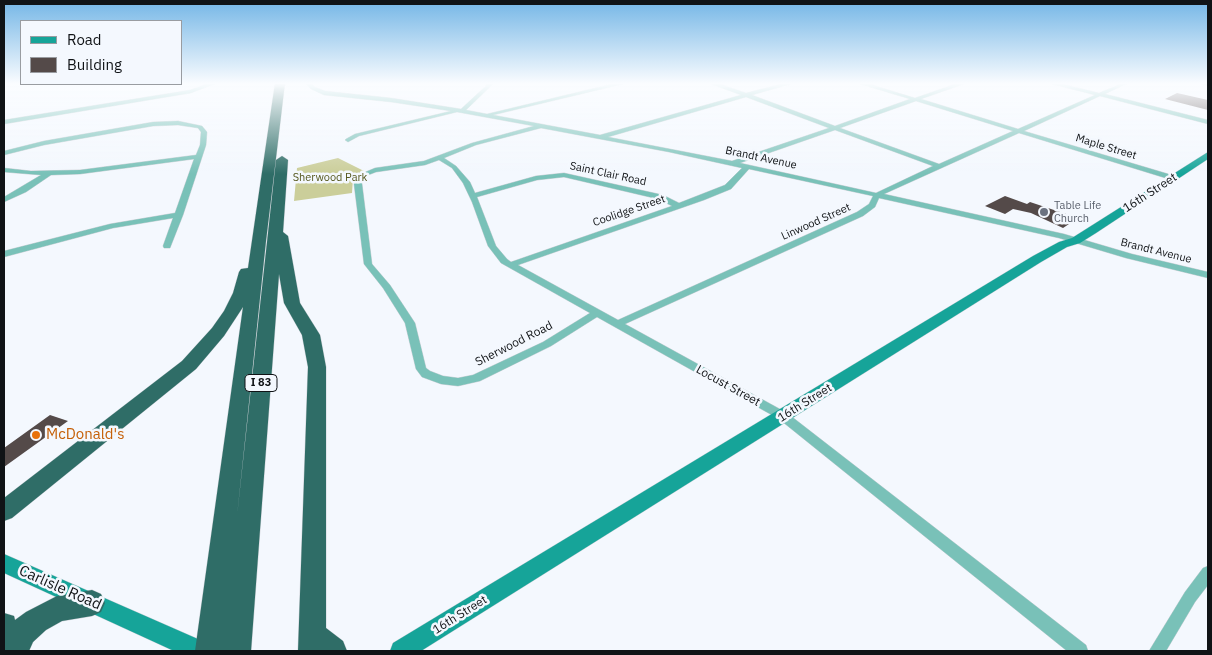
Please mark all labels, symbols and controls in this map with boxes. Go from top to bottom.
legend [20,20,182,85]
text: Road [67,30,102,49]
text: Building [67,55,122,74]
street label: Maple Street [1074,131,1138,163]
street label: Brandt Avenue [724,144,798,172]
street label: Saint Clair Road [568,159,648,189]
street label: 16th Street [1120,170,1180,216]
park label: Sherwood Park [293,171,367,185]
street label: Coolidge Street [591,192,667,230]
place label: Table Life Church [1054,199,1101,225]
street label: Linwood Street [779,201,853,243]
marker: Table Life Church [1038,206,1050,218]
street label: Brandt Avenue [1119,236,1193,266]
street label: Sherwood Road [473,318,555,370]
street label: Locust Street [693,362,763,410]
road number: I 83 [245,374,277,392]
street label: 16th Street [775,381,835,425]
place label: McDonald's [46,426,124,444]
marker: McDonald's [30,429,42,441]
street label: Carlisle Road [16,562,104,614]
street label: 16th Street [430,593,490,637]

